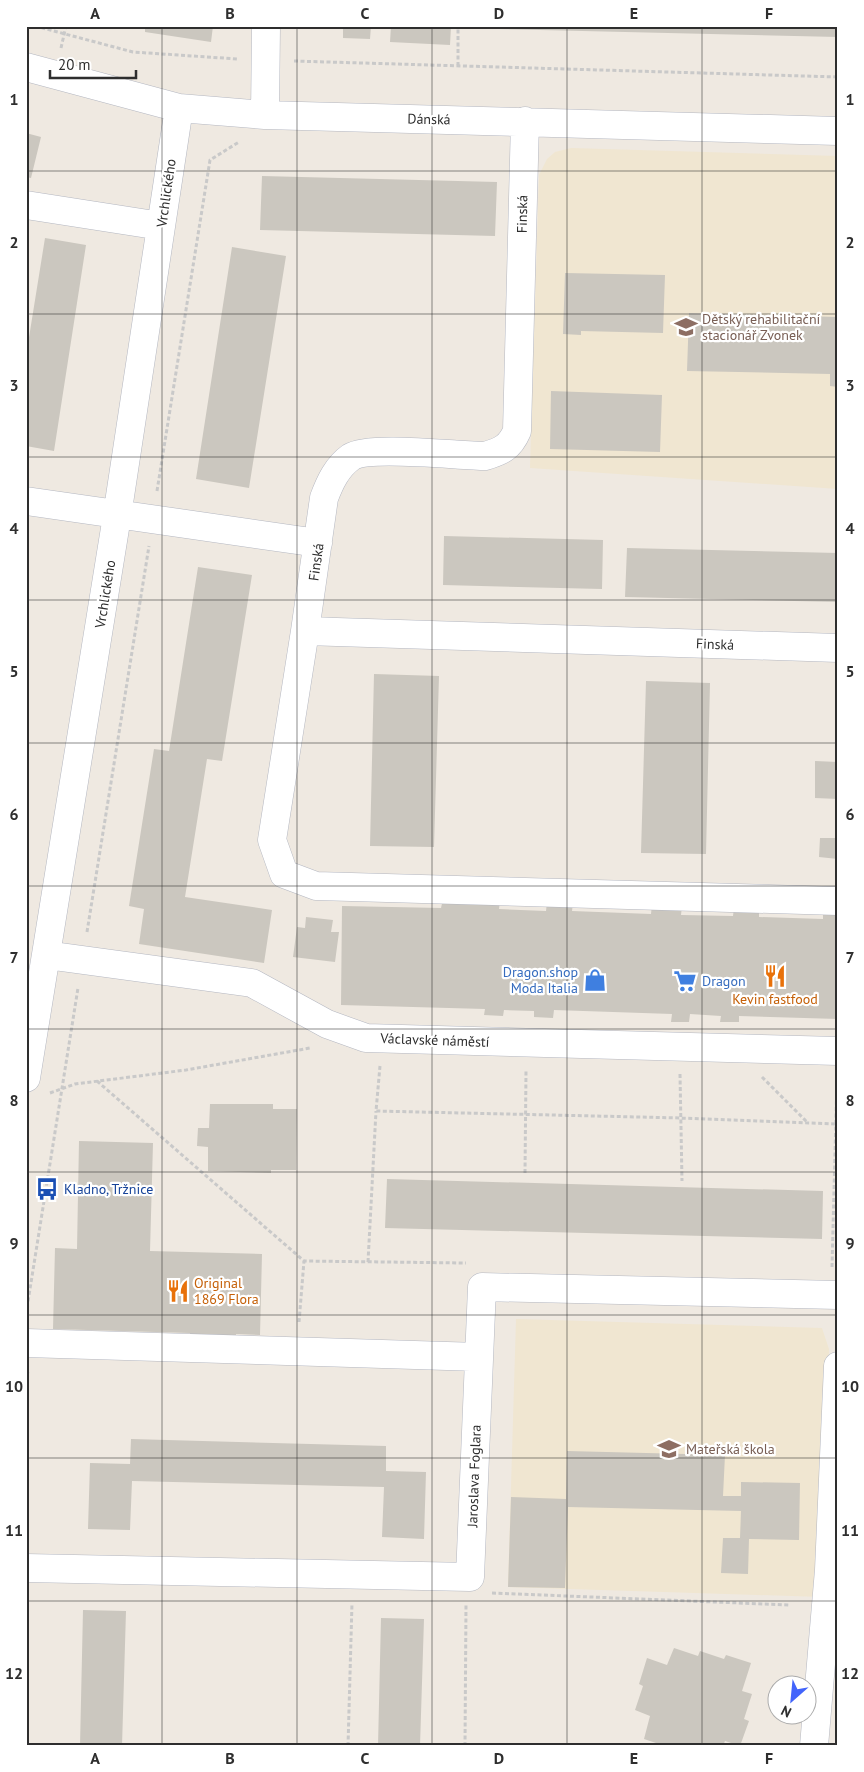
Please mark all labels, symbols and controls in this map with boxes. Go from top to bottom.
text: A [90,3,100,23]
text: B [225,3,235,23]
text: C [361,3,370,23]
text: D [494,3,504,23]
text: E [630,3,638,23]
text: F [765,3,773,23]
scale bar [50,48,136,80]
text: 20 m [58,55,91,74]
text: 1 [9,89,19,109]
text: 1 [845,89,855,109]
street label: Dánská [407,110,451,128]
street label: Vrchlického [152,158,180,229]
street label: Finská [513,195,531,233]
text: 2 [9,232,19,252]
text: 2 [845,232,855,252]
place label: Dětský rehabilitační stacionář Zvonek [702,310,821,344]
school or university icon: Dětský rehabilitační stacionář Zvonek [673,314,699,340]
text: 3 [9,375,19,395]
text: 3 [845,375,855,395]
text: 4 [9,518,19,538]
text: 4 [845,518,855,538]
street label: Finská [304,542,328,582]
street label: Vrchlického [91,559,119,630]
street label: Finská [696,634,734,654]
text: 5 [9,661,19,681]
text: 5 [845,661,855,681]
text: 6 [9,804,19,824]
text: 6 [845,804,855,824]
text: 7 [9,947,19,967]
text: 7 [845,947,855,967]
place label: Dragon.shop Moda Italia [503,963,578,997]
restaurant icon: Kevin fastfood [762,963,788,989]
shop icon: Dragon.shop Moda Italia [582,967,608,993]
supermarket icon: Dragon [672,968,698,994]
place label: Dragon [702,972,746,990]
place label: Kevin fastfood [732,990,818,1008]
street label: Václavské náměstí [379,1029,490,1051]
text: 8 [9,1090,19,1110]
text: 8 [845,1090,855,1110]
bus stop icon: Kladno, Tržnice [34,1176,60,1202]
place label: Kladno, Tržnice [64,1180,153,1198]
text: 9 [9,1233,19,1253]
text: 9 [845,1233,855,1253]
place label: Original 1869 Flora [194,1274,259,1308]
restaurant icon: Original 1869 Flora [165,1278,191,1304]
text: 10 [5,1376,23,1396]
text: 10 [841,1376,859,1396]
street label: Jaroslava Foglara [463,1424,485,1529]
school or university icon: Mateřská škola [656,1436,682,1462]
place label: Mateřská škola [686,1440,775,1458]
text: 11 [5,1520,23,1540]
text: 11 [841,1520,859,1540]
text: 12 [5,1663,23,1683]
text: 12 [841,1663,859,1683]
north arrow [766,1674,816,1724]
text: N [778,1701,794,1722]
text: A [90,1748,100,1768]
text: B [225,1748,235,1768]
text: C [361,1748,370,1768]
text: D [494,1748,504,1768]
text: E [630,1748,638,1768]
text: F [765,1748,773,1768]

